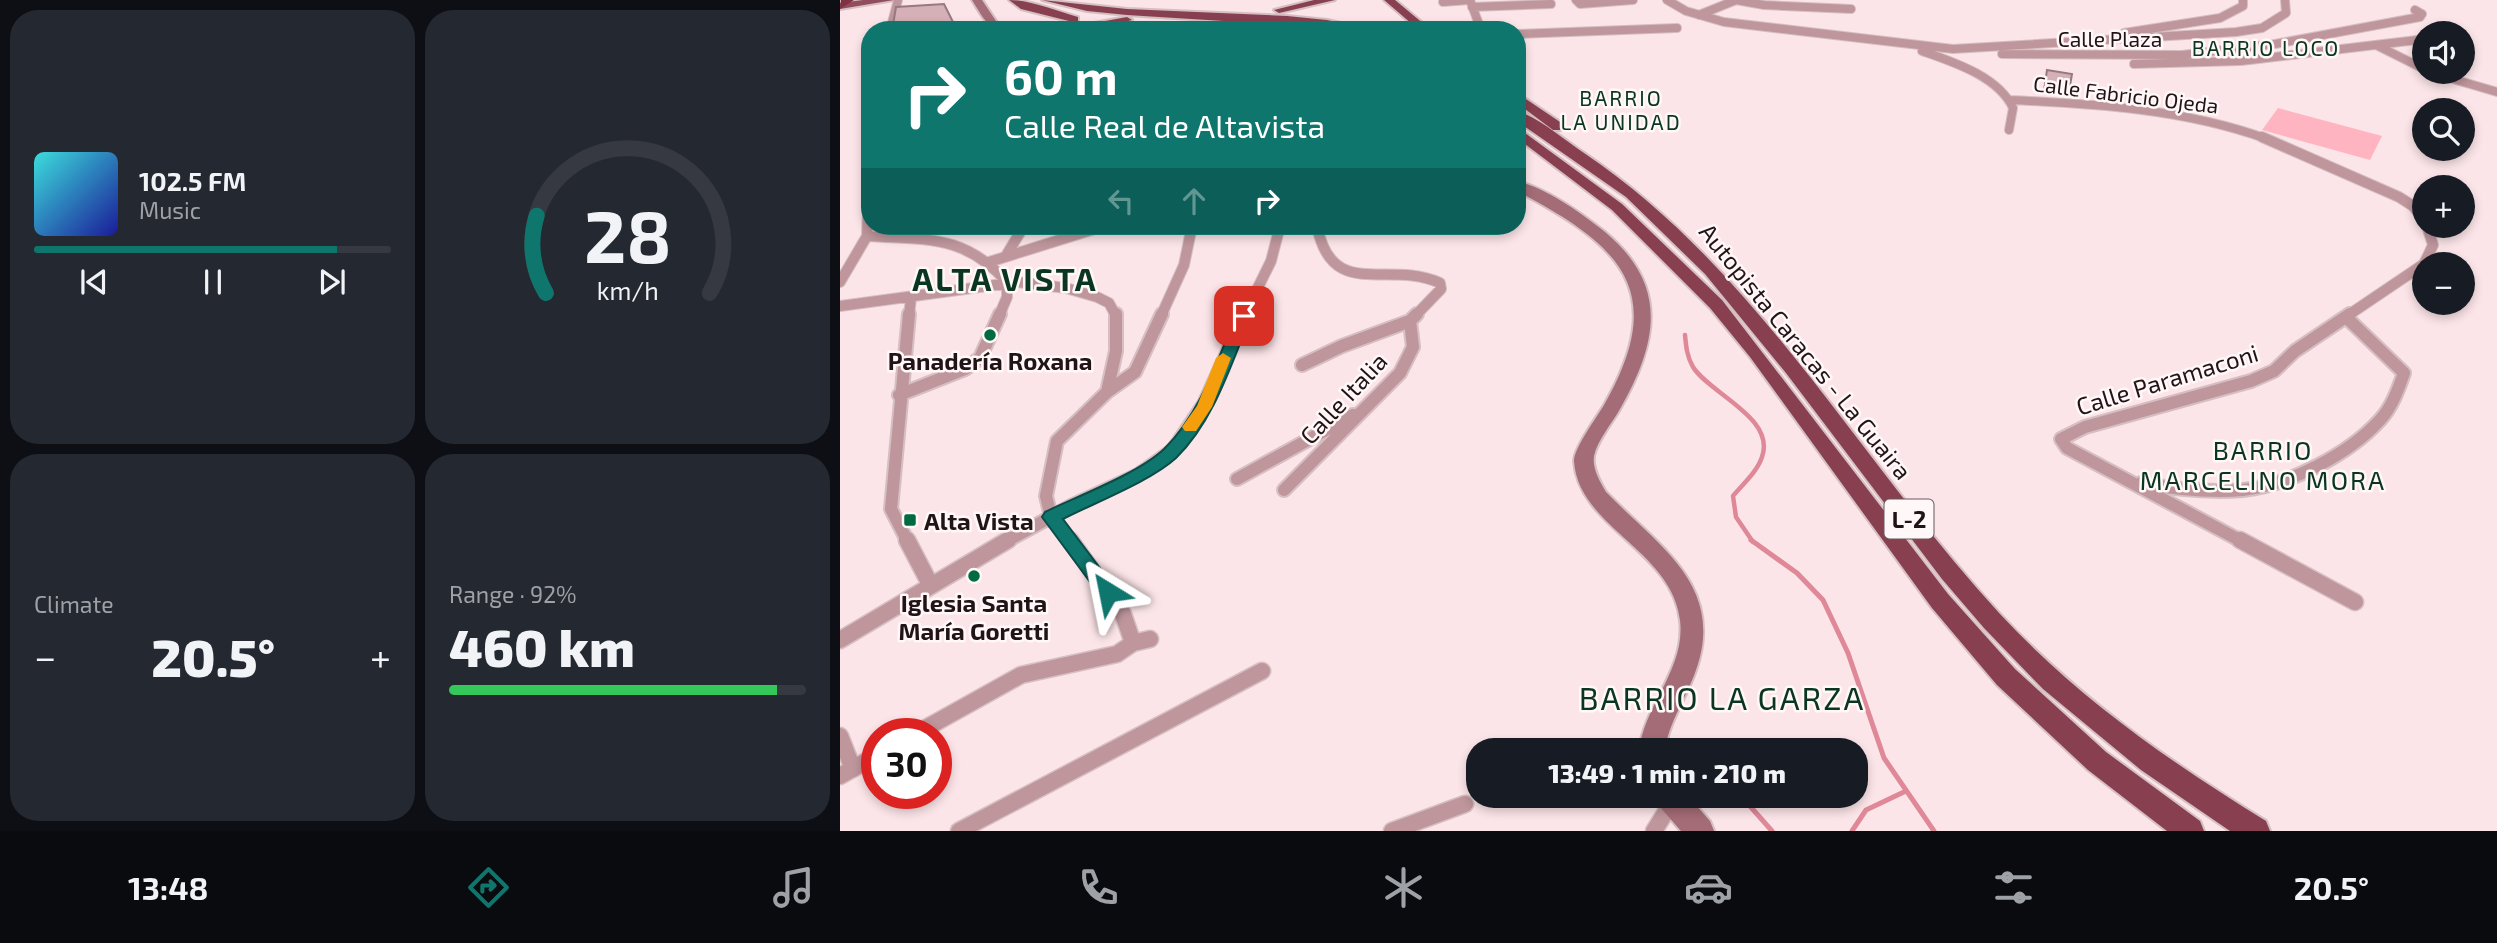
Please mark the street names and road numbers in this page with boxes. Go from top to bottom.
street label: Calle Plaza [2058,26,2162,51]
street label: Calle Fabricio Ojeda [2032,70,2220,119]
street label: Autopista Caracas - La Guaira [1694,217,1918,485]
street label: Calle Paramaconi [2073,338,2261,420]
street label: Calle Italia [1293,346,1393,450]
road number: L-2 [1884,499,1934,538]

